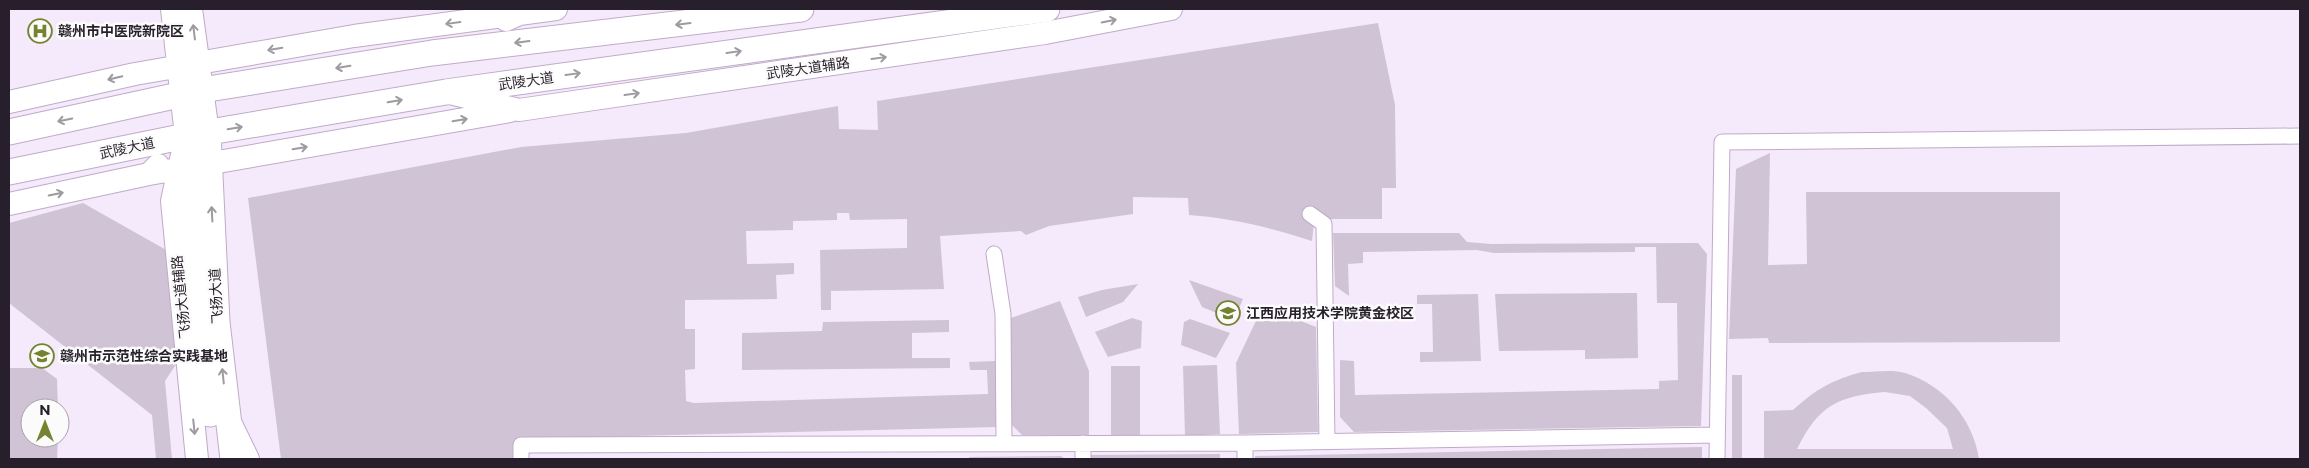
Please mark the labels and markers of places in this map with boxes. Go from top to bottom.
hospital icon: 赣州市中医院新院区 [27,18,53,44]
place label: 赣州市中医院新院区 [58,22,184,40]
school or university icon: 江西应用技术学院黄金校区 [1215,300,1241,326]
place label: 江西应用技术学院黄金校区 [1246,304,1414,322]
school or university icon: 赣州市示范性综合实践基地 [29,343,55,369]
place label: 赣州市示范性综合实践基地 [60,347,228,365]

